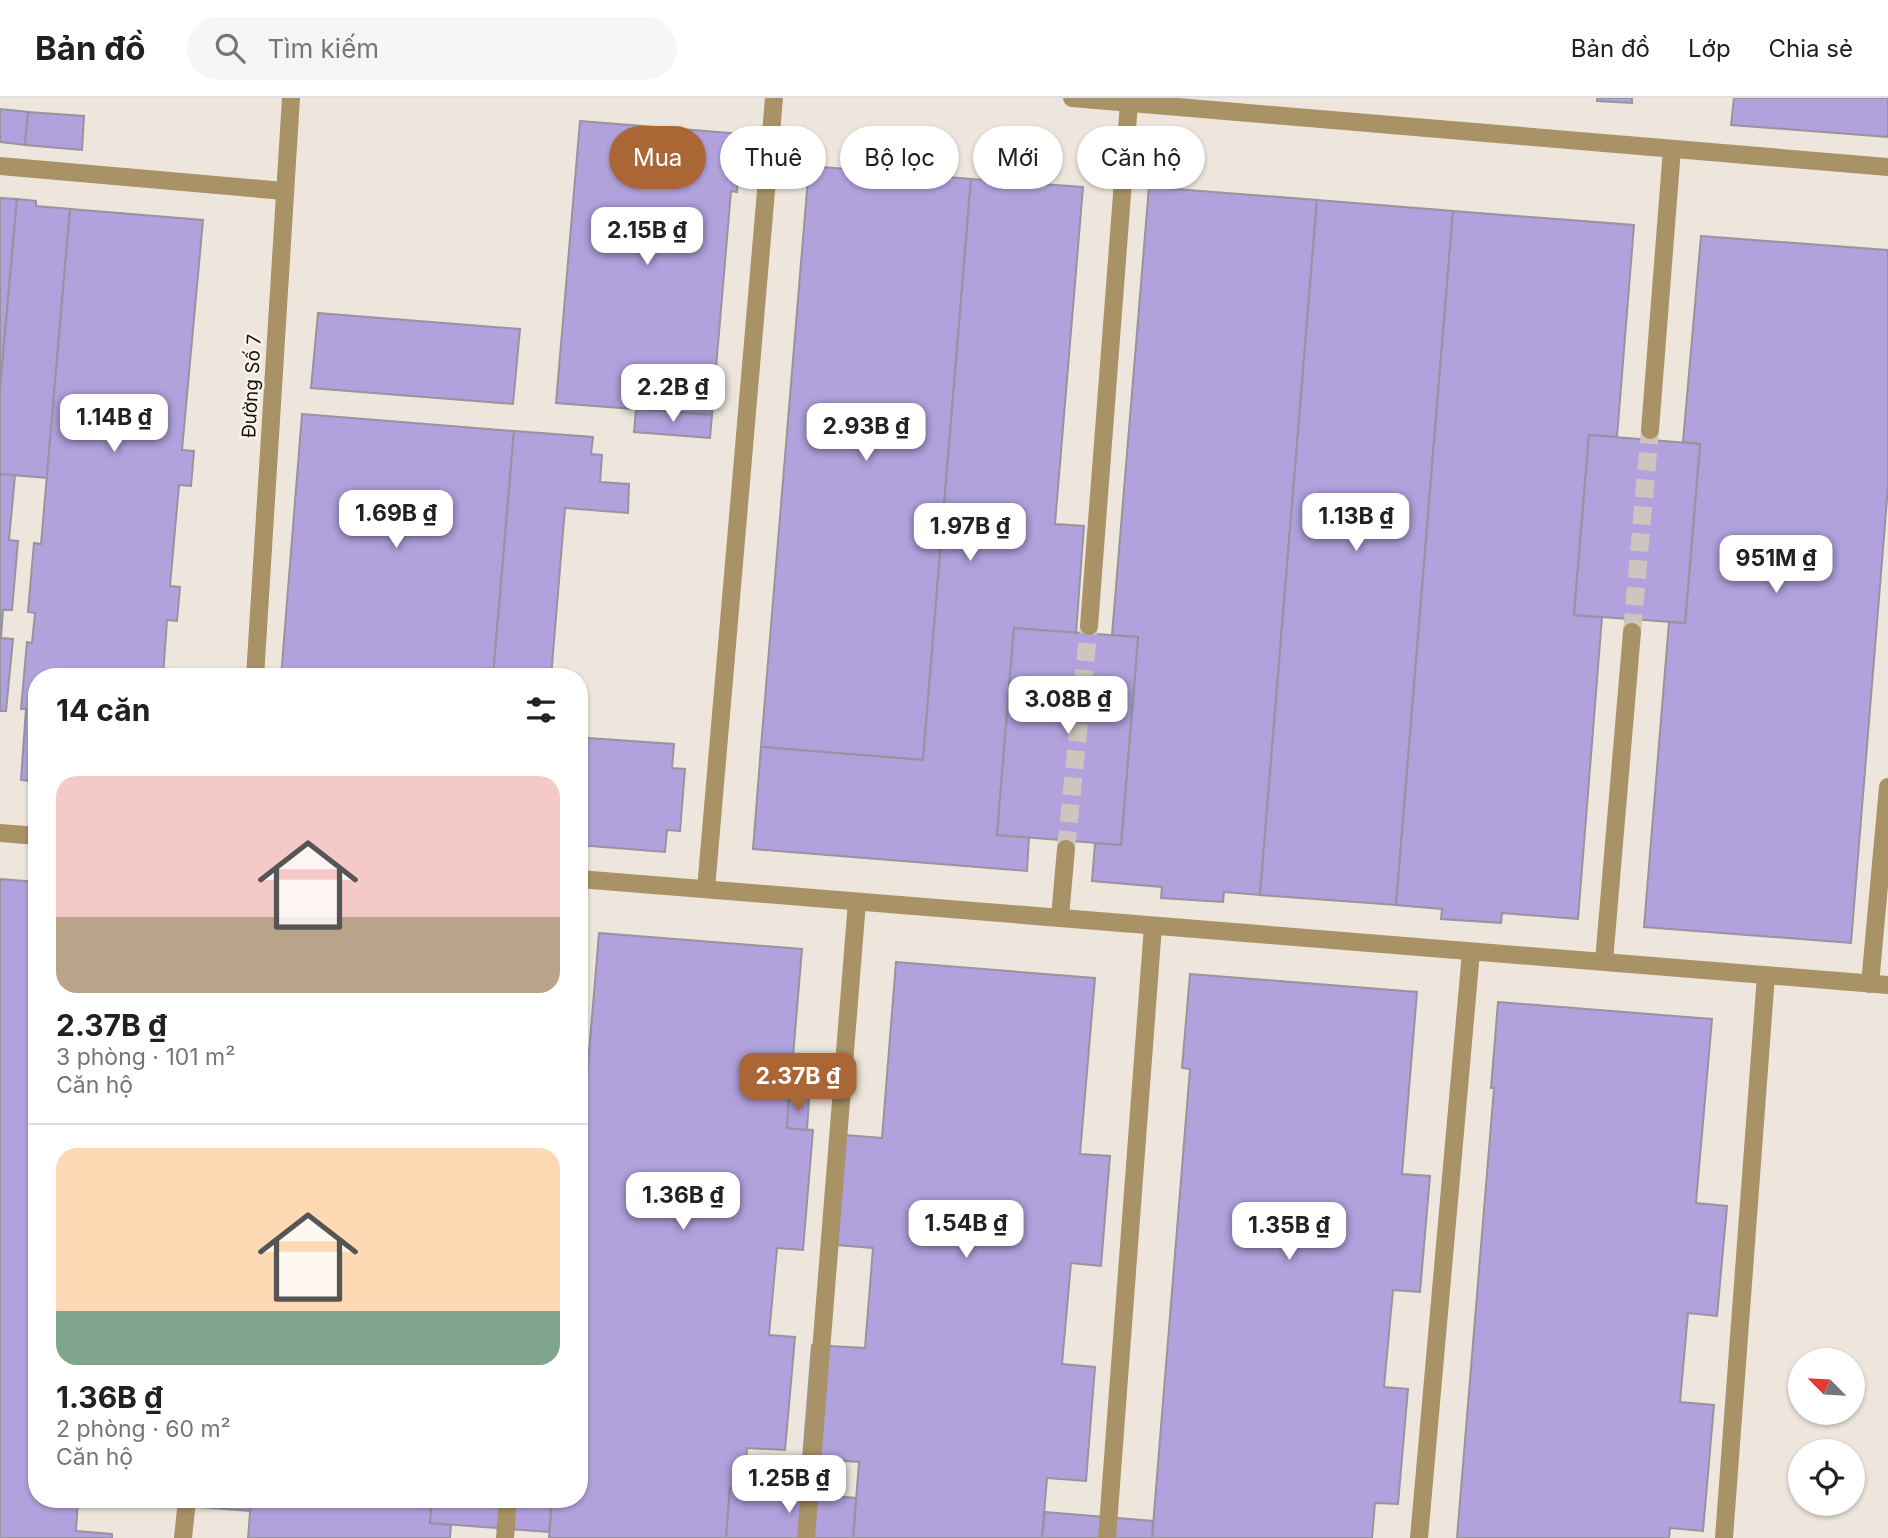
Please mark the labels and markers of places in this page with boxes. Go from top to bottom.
pin: 2.15B ₫ [582,208,712,267]
pin: 2.2B ₫ [616,364,730,424]
pin: 1.14B ₫ [49,394,179,454]
pin: 2.93B ₫ [801,404,931,463]
pin: 1.69B ₫ [331,490,461,550]
pin: 1.13B ₫ [1291,494,1421,553]
pin: 1.97B ₫ [905,504,1035,563]
pin: 951M ₫ [1719,536,1833,595]
pin: 3.08B ₫ [1003,676,1133,736]
pin: 2.37B ₫ [733,1054,863,1113]
pin: 1.36B ₫ [618,1172,748,1232]
pin: 1.54B ₫ [901,1200,1031,1260]
pin: 1.35B ₫ [1224,1202,1354,1262]
pin: 1.25B ₫ [724,1456,854,1515]

